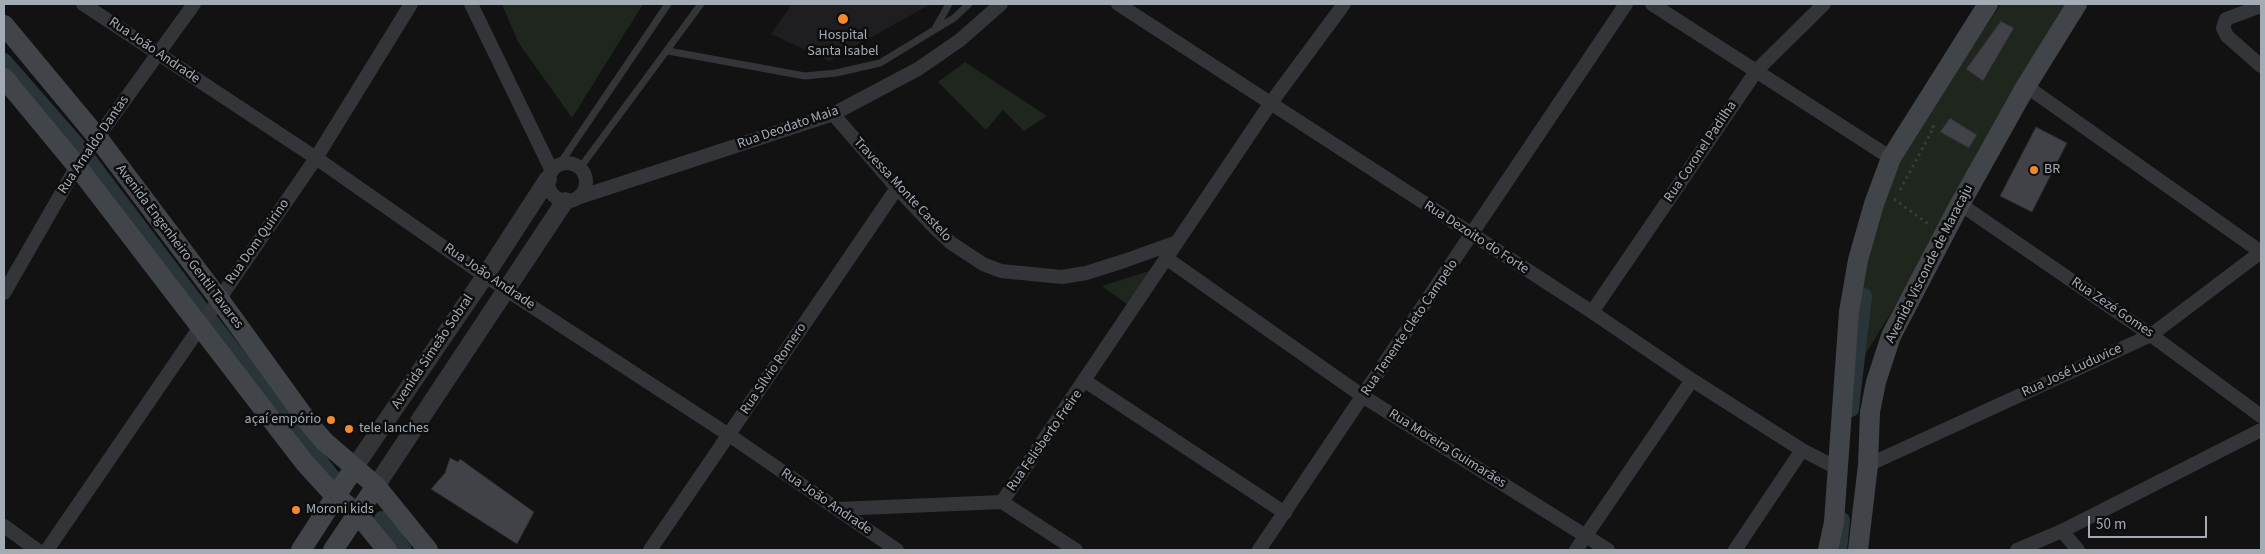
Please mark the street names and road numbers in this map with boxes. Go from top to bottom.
street label: Rua João Andrade [105,14,203,88]
street label: Rua Arnaldo Dantas [55,93,133,197]
street label: Rua Coronel Padilha [1661,98,1741,206]
street label: Rua Deodato Maia [735,103,841,153]
street label: Travessa Monte Castelo [849,134,955,246]
street label: Avenida Engenheiro Gentil Tavares [112,162,246,332]
street label: Avenida Visconde de Maracaju [1883,182,1977,346]
street label: Rua Dom Quirino [222,196,294,288]
street label: Rua Dezoito do Forte [1420,198,1532,278]
street label: Rua João Andrade [440,240,538,314]
street label: Rua Tenente Cleto Campelo [1358,256,1462,400]
street label: Rua Zezé Gomes [2068,274,2156,342]
street label: Avenida Simeão Sobral [388,292,478,412]
street label: Rua Sílvio Romero [737,320,811,418]
street label: Rua José Luduvice [2020,341,2124,401]
street label: Rua Felisberto Freire [1004,387,1086,495]
street label: Rua Moreira Guimarães [1385,406,1509,492]
street label: Rua João Andrade [777,465,875,539]

